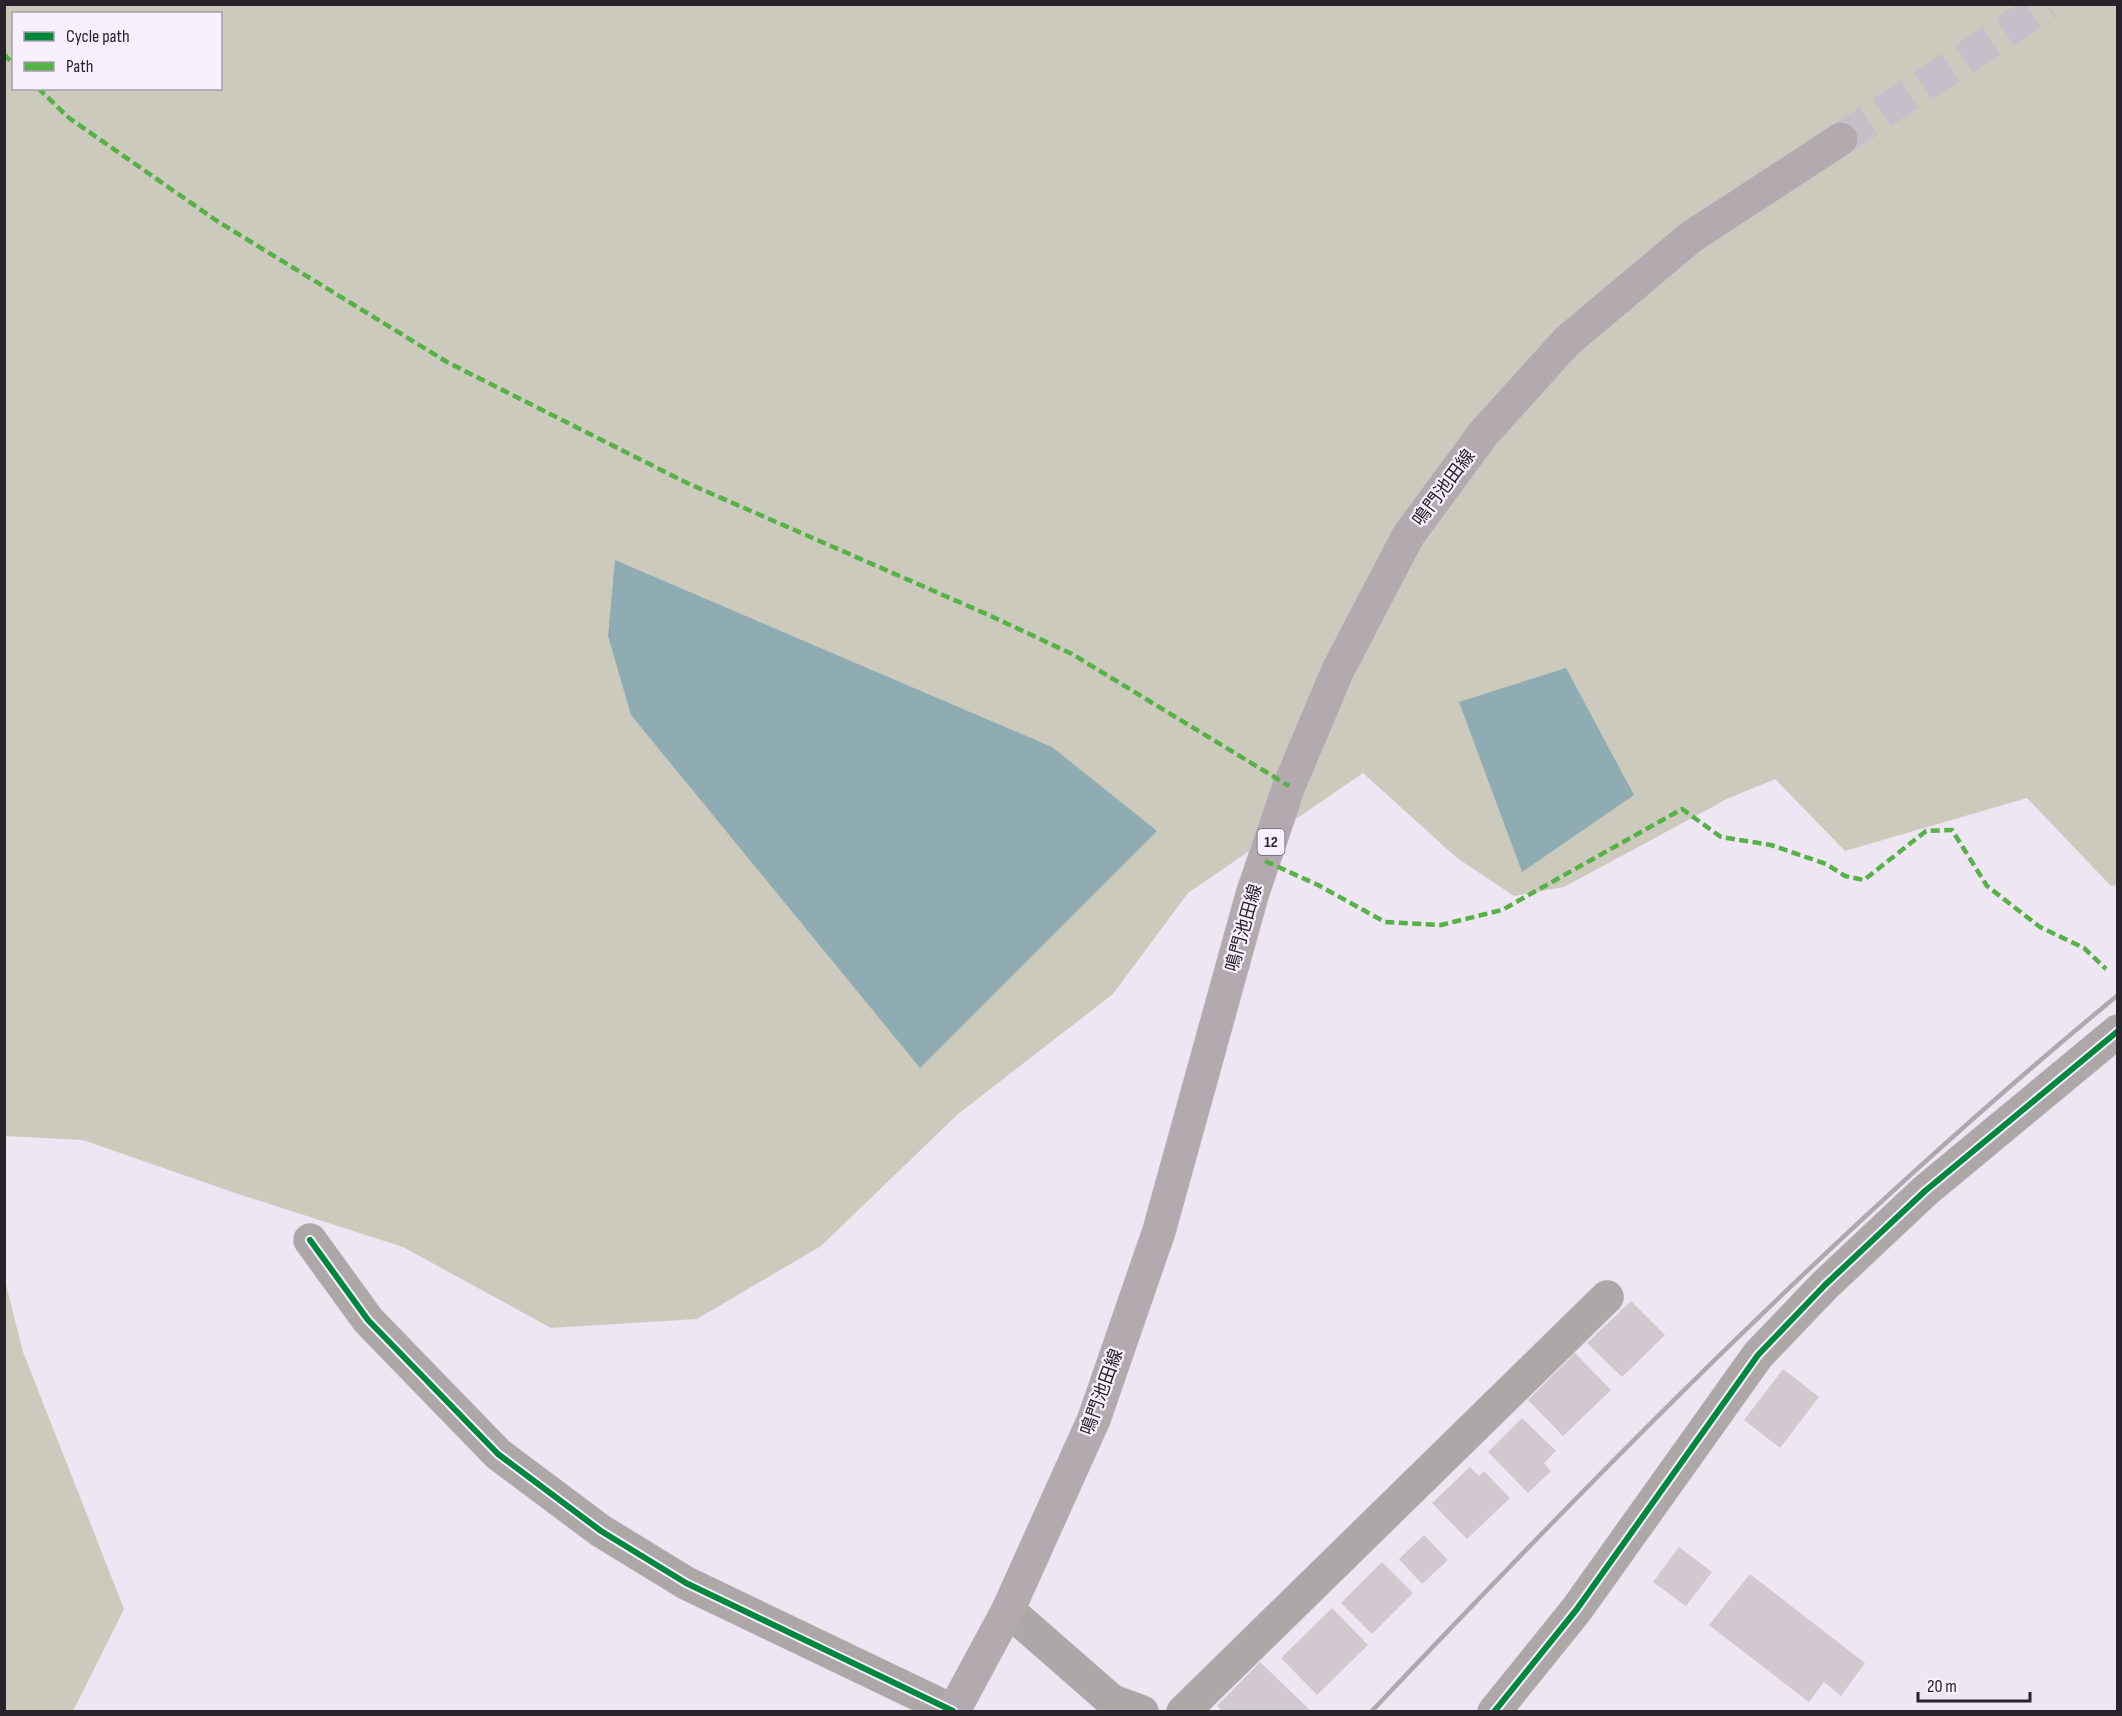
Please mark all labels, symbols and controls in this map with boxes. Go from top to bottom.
legend [12,12,222,90]
text: Cycle path [66,26,130,47]
text: Path [66,56,94,77]
street label: 鳴門池田線 [1409,446,1479,530]
road number: 12 [1258,829,1284,855]
street label: 鳴門池田線 [1222,882,1266,974]
street label: 鳴門池田線 [1077,1346,1127,1438]
scale bar [1918,1665,2030,1703]
text: 20 m [1927,1676,1957,1697]

